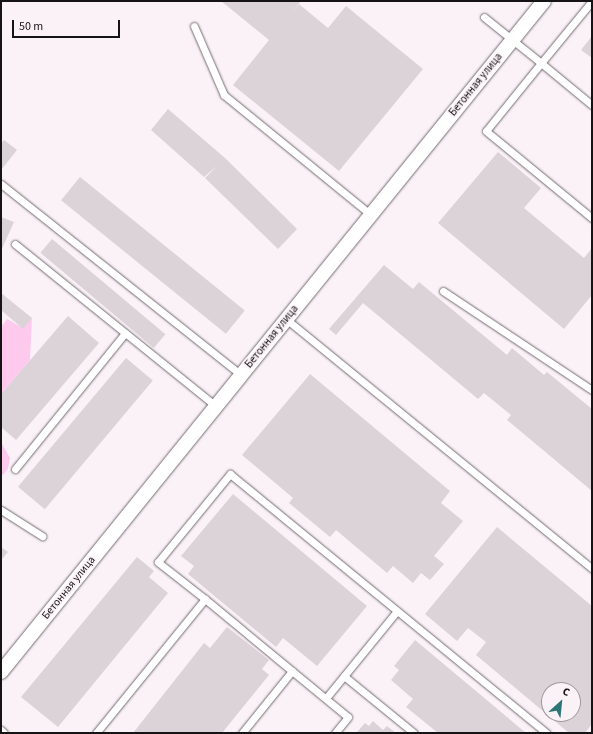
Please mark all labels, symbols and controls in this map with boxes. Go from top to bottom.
scale bar [14,12,122,38]
text: 50 m [19,18,43,35]
street label: Бетонная улица [447,51,505,119]
street label: Бетонная улица [243,303,301,371]
street label: Бетонная улица [40,554,98,622]
north arrow [541,682,581,722]
text: С [560,684,572,700]

